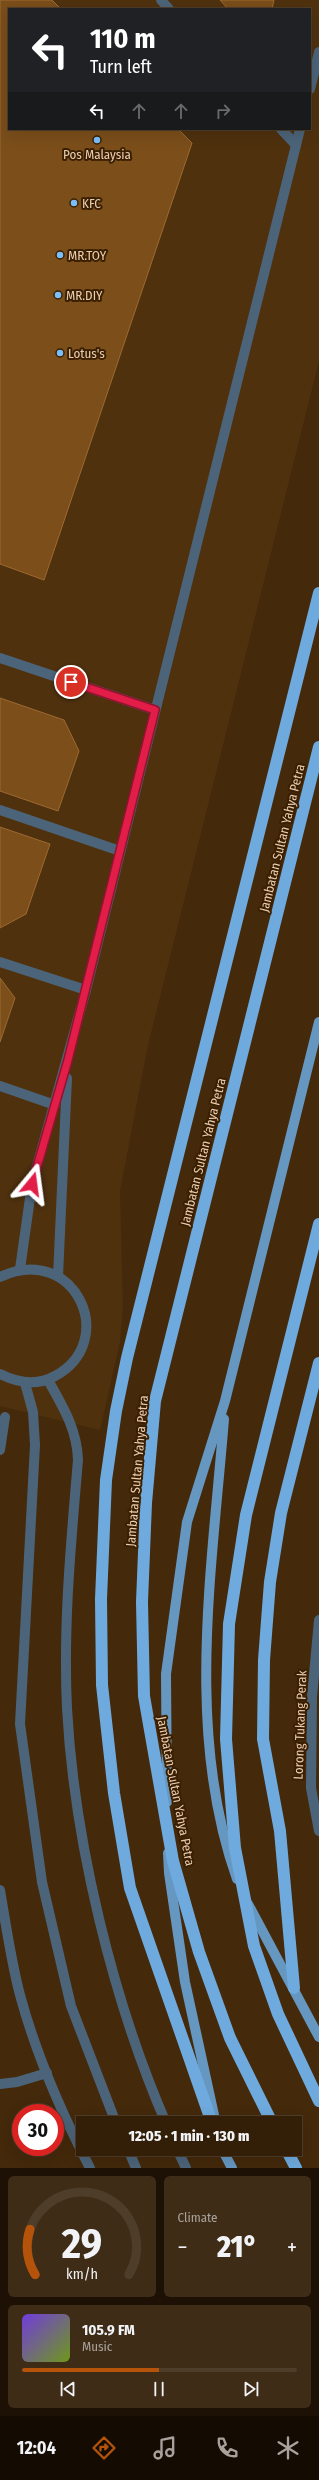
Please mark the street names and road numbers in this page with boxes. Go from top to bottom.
street label: Jambatan Sultan Yahya Petra [256,763,308,913]
street label: Jambatan Sultan Yahya Petra [177,1077,229,1227]
street label: Jambatan Sultan Yahya Petra [123,1395,151,1547]
street label: Lorong Tukang Perak [291,1669,309,1780]
street label: Jambatan Sultan Yahya Petra [154,1715,198,1867]

